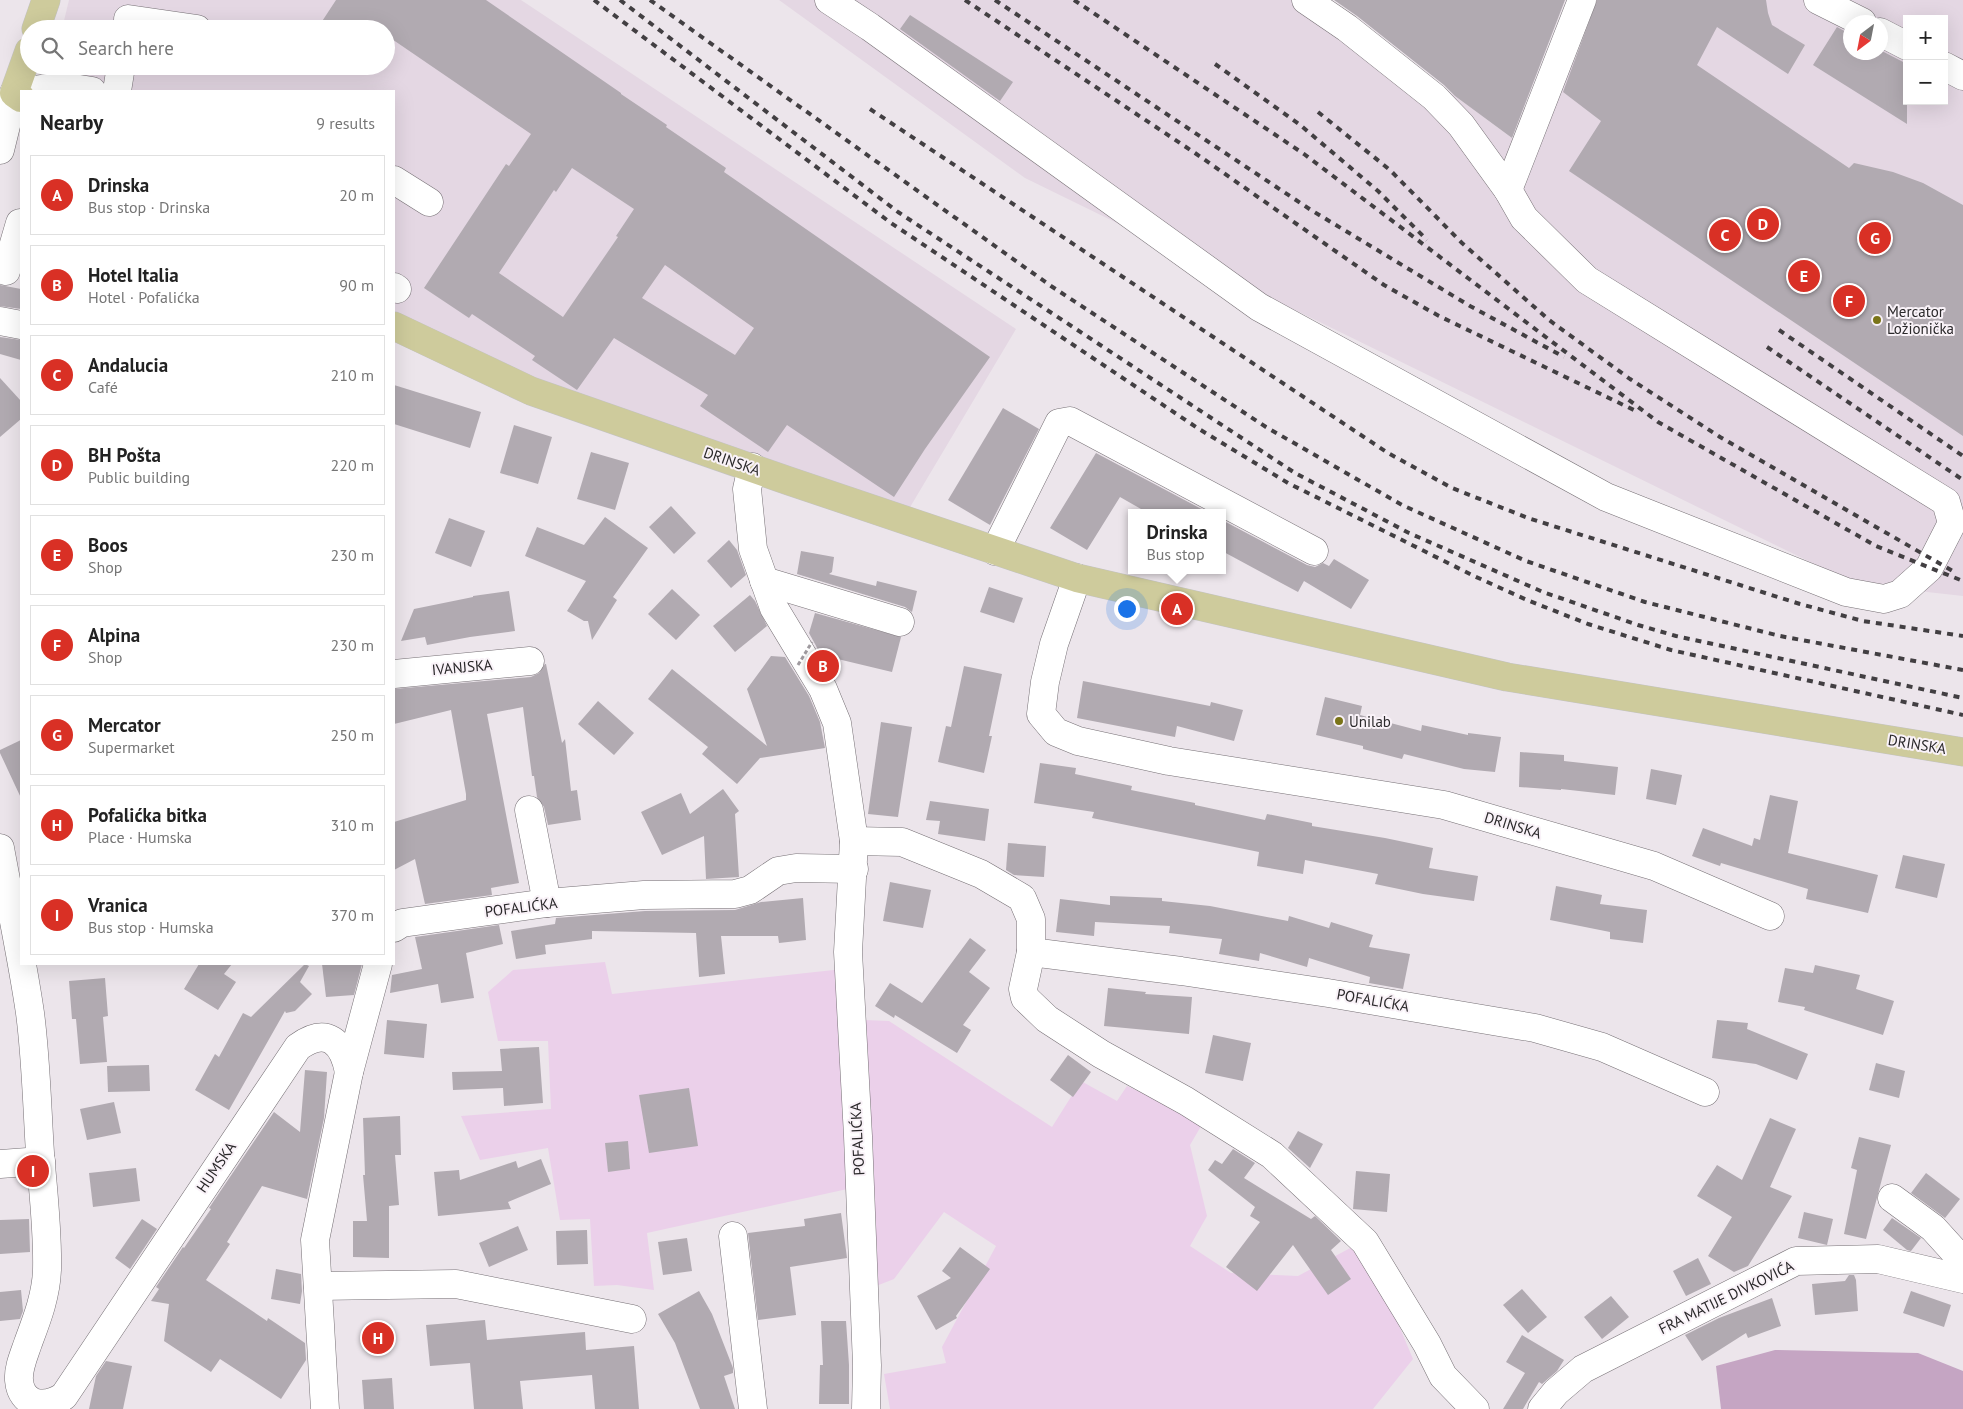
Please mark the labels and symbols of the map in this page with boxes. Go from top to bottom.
north arrow [1843,15,1888,60]
pin: D [1747,205,1779,243]
pin: C [1709,216,1741,254]
pin: G [1859,219,1891,257]
pin: E [1788,257,1820,295]
pin: F [1833,282,1865,320]
place label: Mercator Ložionička [1887,302,1954,338]
marker: Mercator Ložionička [1871,314,1883,326]
street label: DRINSKA [701,442,763,480]
pin: A [1161,590,1193,628]
your location [1114,596,1140,622]
pin: B [807,647,839,685]
street label: IVANJSKA [431,655,493,679]
place label: Unilab [1349,712,1391,731]
marker: Unilab [1333,715,1345,727]
street label: DRINSKA [1887,730,1948,758]
street label: DRINSKA [1482,807,1544,843]
street label: POFALIĆKA [484,893,559,921]
street label: POFALIĆKA [1335,984,1411,1016]
street label: POFALIĆKA [846,1102,868,1176]
street label: HUMSKA [192,1138,240,1196]
pin: I [17,1152,49,1190]
street label: FRA MATIJE DIVKOVIĆA [1655,1256,1797,1338]
pin: H [362,1319,394,1357]

